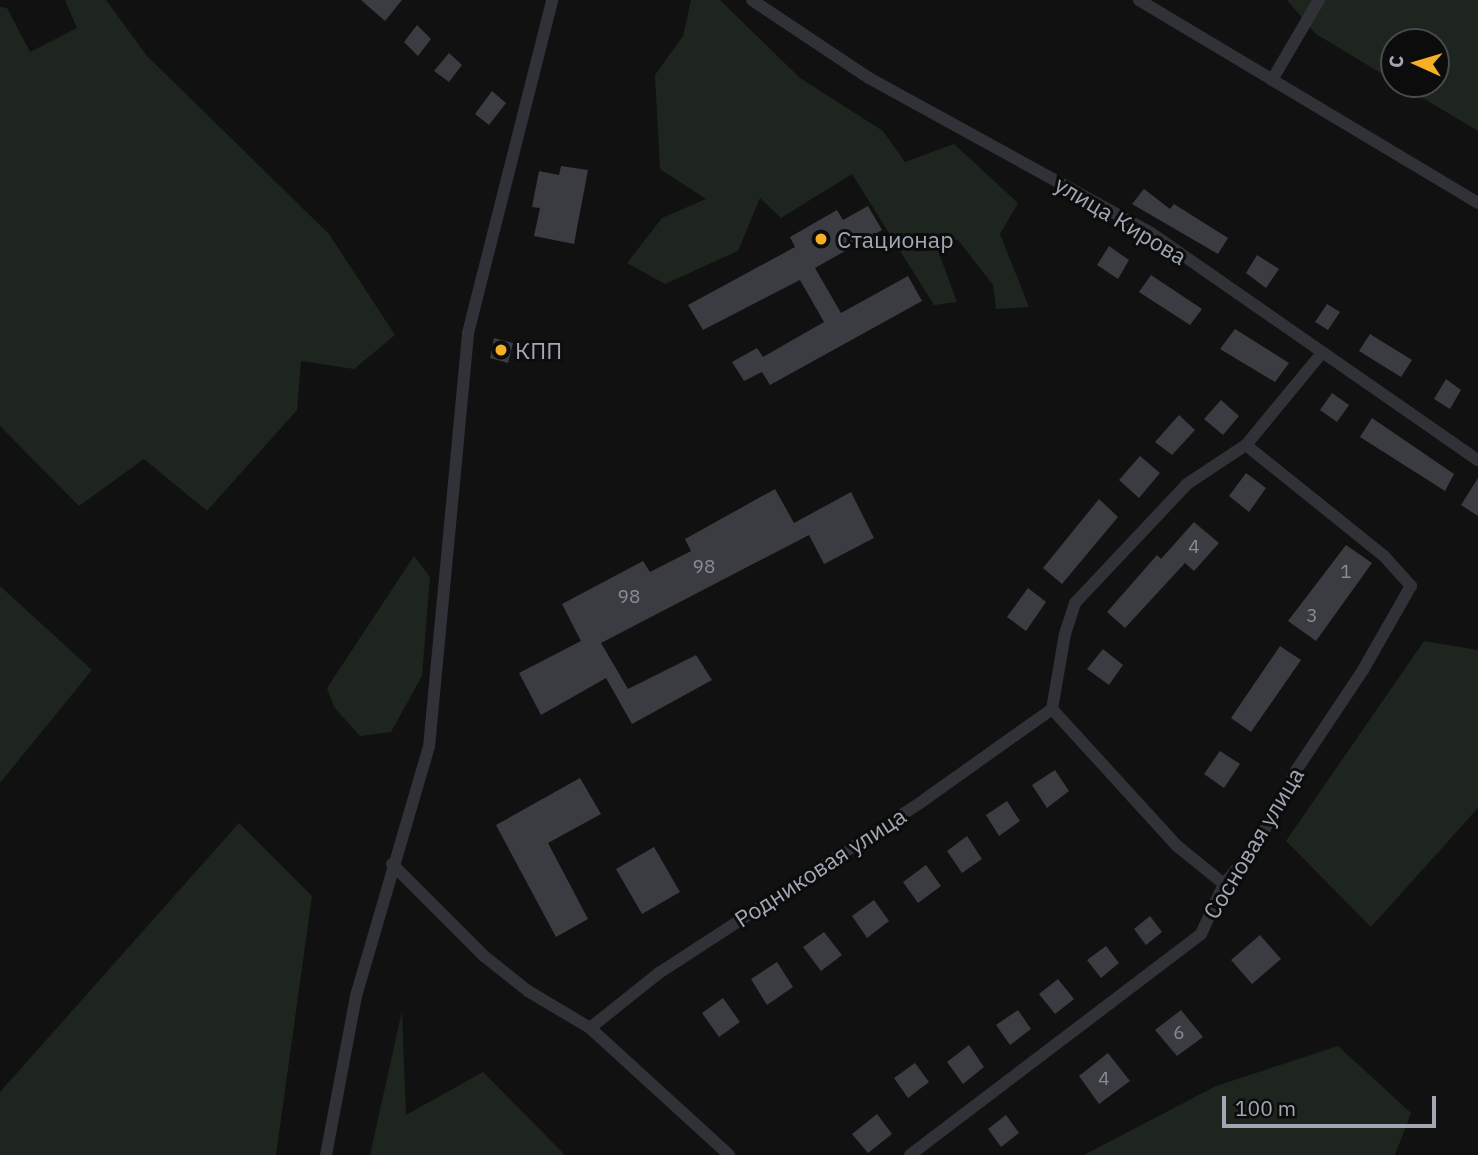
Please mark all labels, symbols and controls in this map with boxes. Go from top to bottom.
north arrow [1380,28,1450,98]
text: С [1384,55,1408,69]
street label: улица Кирова [1050,170,1192,270]
place label: Стационар [837,225,953,253]
marker: Стационар [811,229,831,249]
place label: КПП [515,336,562,364]
marker: КПП [493,342,509,358]
house number: 4 [1188,536,1200,558]
house number: 98 [693,556,715,578]
house number: 1 [1340,561,1352,583]
house number: 98 [618,586,640,608]
house number: 3 [1306,605,1318,627]
street label: Сосновая улица [1197,762,1309,924]
street label: Родниковая улица [729,801,911,933]
house number: 6 [1173,1022,1185,1044]
house number: 4 [1098,1068,1110,1090]
scale bar [1226,1082,1440,1126]
text: 100 m [1235,1094,1296,1122]

